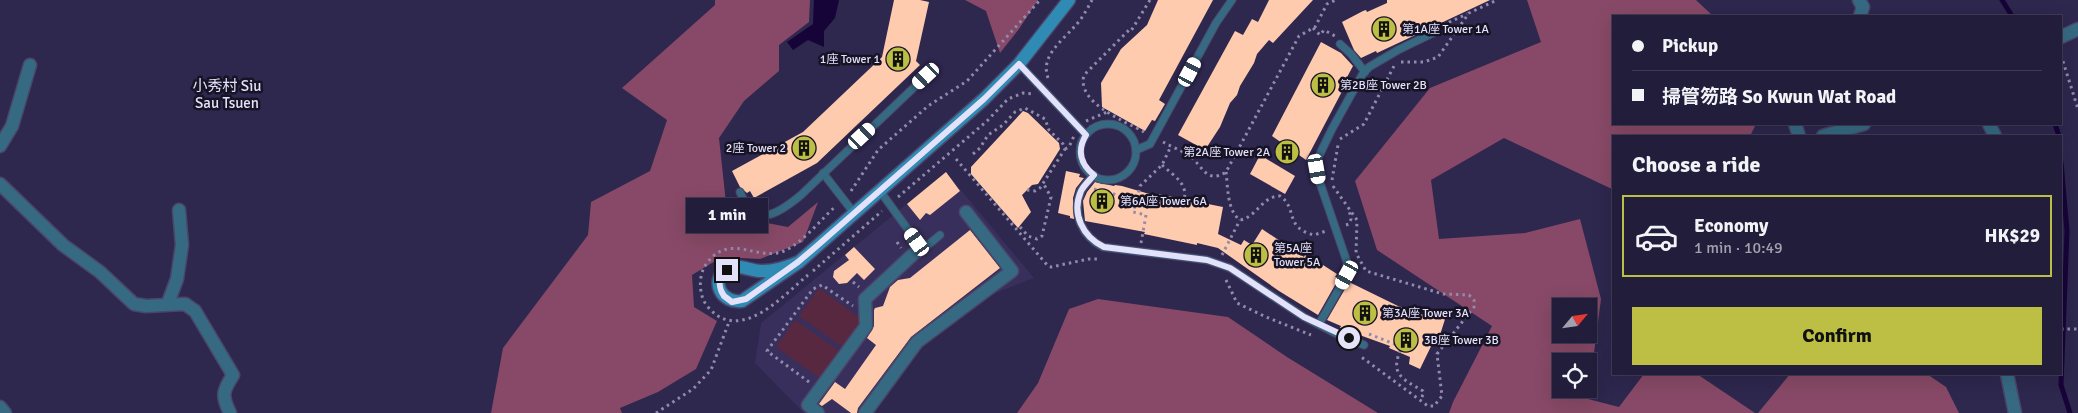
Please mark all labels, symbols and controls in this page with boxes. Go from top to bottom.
building icon: 第1A座 Tower 1A [1371,16,1397,42]
place label: 第1A座 Tower 1A [1402,22,1490,37]
text: Pickup [1662,34,1718,58]
building icon: 1座 Tower 1 [885,46,911,72]
place label: 1座 Tower 1 [820,52,880,67]
car [1176,55,1203,89]
car [909,60,942,92]
building icon: 第2B座 Tower 2B [1310,72,1336,98]
district label: 小秀村 Siu Sau Tsuen [193,77,261,112]
place label: 第2B座 Tower 2B [1340,78,1427,93]
text: 掃管笏路 So Kwun Wat Road [1662,85,1896,109]
car [845,120,878,152]
building icon: 2座 Tower 2 [791,135,817,161]
building icon: 第2A座 Tower 2A [1274,139,1300,165]
place label: 2座 Tower 2 [726,141,786,156]
place label: 第2A座 Tower 2A [1183,145,1271,160]
text: Choose a ride [1632,151,1760,178]
car [1307,153,1326,185]
building icon: 第6A座 Tower 6A [1089,188,1115,214]
place label: 第6A座 Tower 6A [1120,194,1208,209]
callout: 1 min [686,198,768,232]
text: 1 min [708,205,746,225]
icon: car [1634,214,1679,259]
text: Economy [1694,214,1768,238]
text: HK$29 [1984,224,2040,248]
car [902,225,931,259]
text: 1 min · 10:49 [1694,238,1783,258]
place label: 第5A座 Tower 5A [1274,241,1321,270]
building icon: 第5A座 Tower 5A [1243,242,1269,268]
car [1333,258,1360,292]
route end [716,259,738,281]
north arrow [1552,298,1598,342]
map controls [1552,298,1597,398]
building icon: 第3A座 Tower 3A [1352,300,1378,326]
place label: 第3A座 Tower 3A [1382,306,1470,321]
button: Confirm [1632,307,2042,365]
route start [1338,327,1360,349]
building icon: 3B座 Tower 3B [1393,327,1419,353]
place label: 3B座 Tower 3B [1424,333,1499,348]
button: locate [1552,353,1597,398]

